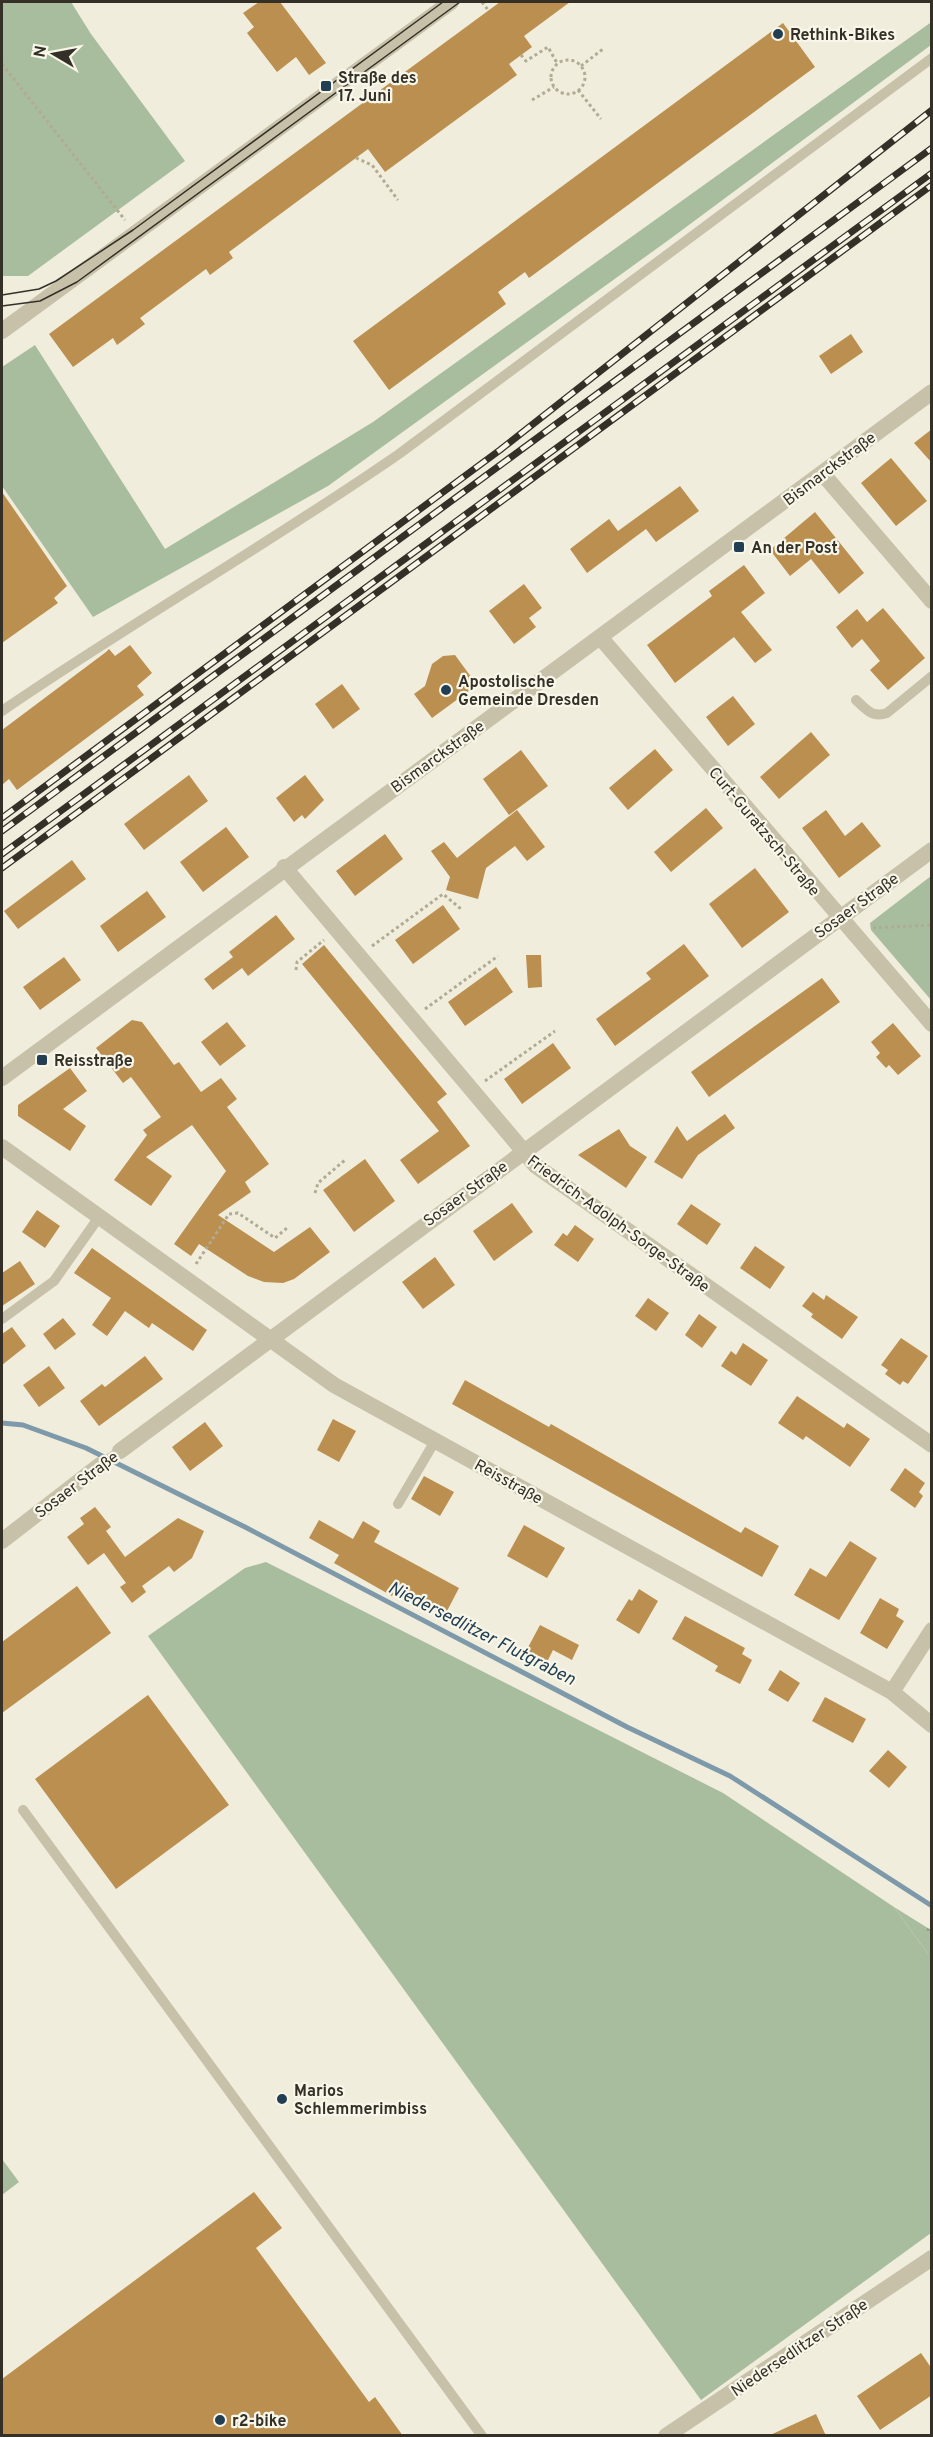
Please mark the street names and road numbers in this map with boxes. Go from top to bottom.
street label: Bismarckstraße [780,428,880,511]
street label: Bismarckstraße [387,717,489,798]
street label: Curt-Guratzsch-Straße [703,763,823,901]
street label: Sosaer Straße [811,869,903,944]
street label: Friedrich-Adolph-Sorge-Straße [523,1152,713,1298]
street label: Sosaer Straße [420,1157,512,1232]
street label: Sosaer Straße [31,1448,123,1524]
street label: Reisstraße [470,1456,546,1510]
street label: Niedersedlitzer Straße [728,2295,872,2402]

